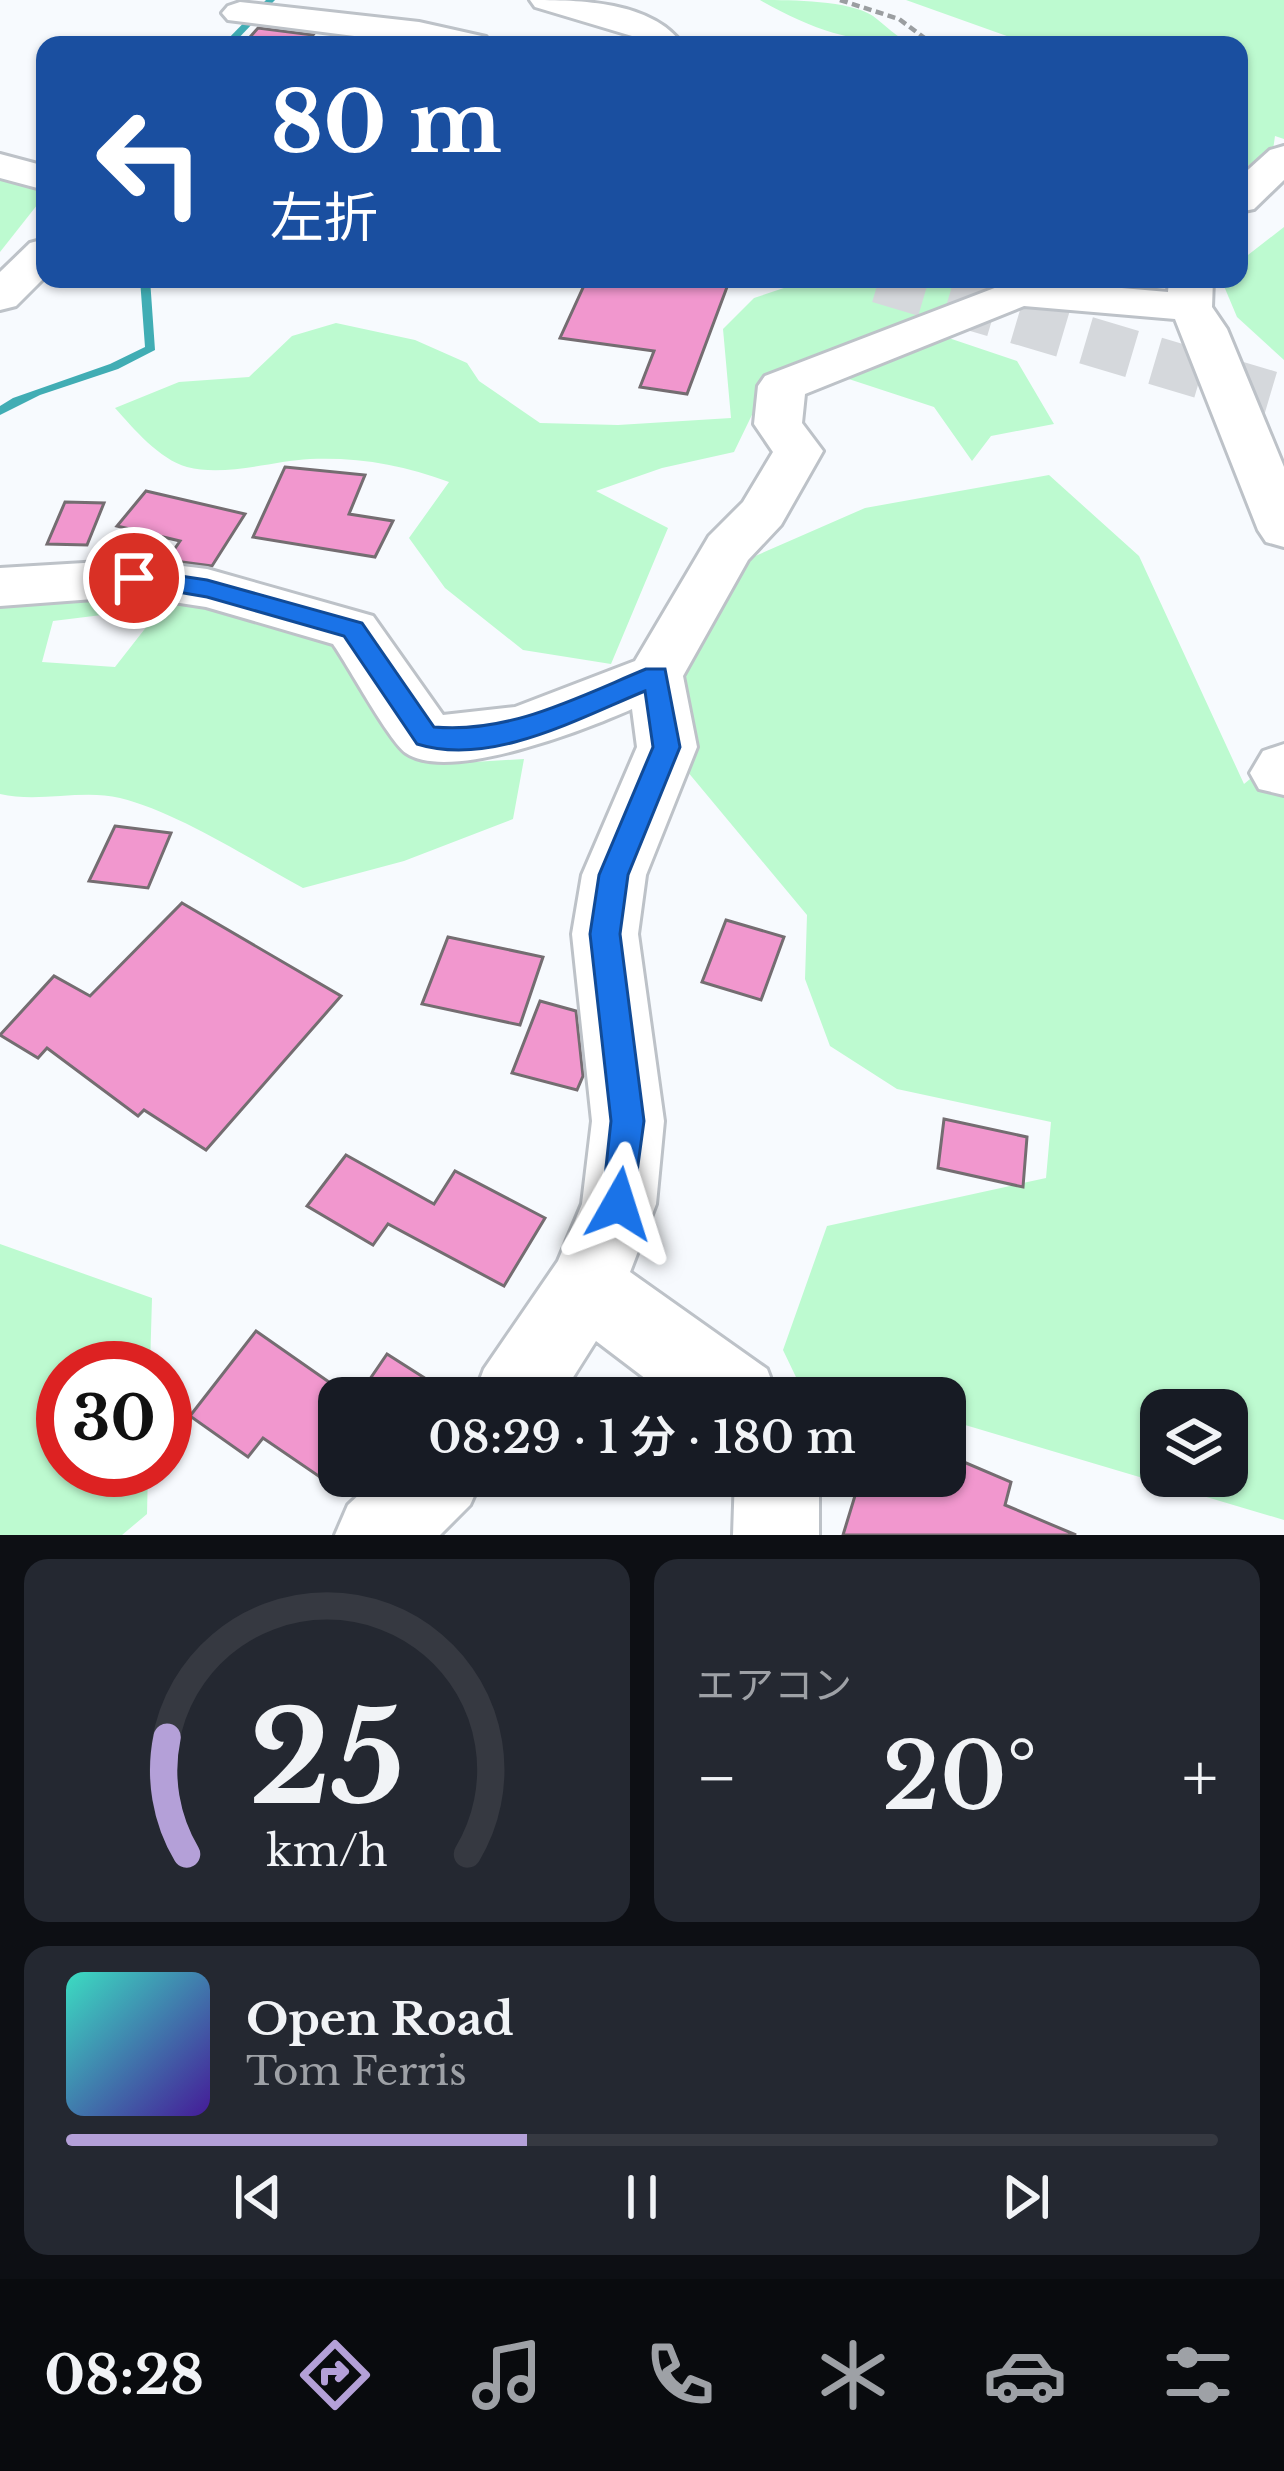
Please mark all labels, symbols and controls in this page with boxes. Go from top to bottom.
text: 80 m [270,71,502,175]
icon: left [72,84,228,240]
text: 左折 [270,185,378,252]
pin [83,527,185,629]
icon: arrive [101,545,167,611]
position arrow [556,1141,682,1267]
speed limit sign: 30 [36,1341,192,1497]
map controls [1140,1389,1248,1497]
button: layers [1140,1389,1248,1497]
text: 08:29 · 1 分 · 180 m [428,1409,856,1465]
text: エアコン [696,1661,852,1710]
text: 25 [249,1682,405,1837]
text: 20° [882,1722,1037,1833]
text: − [696,1737,738,1819]
text: + [1182,1737,1218,1819]
text: km/h [266,1823,388,1877]
text: Open Road [246,1991,514,2047]
text: Tom Ferris [246,2047,467,2096]
icon: previous [225,2164,291,2230]
icon: pause [609,2164,675,2230]
icon: next [993,2164,1059,2230]
icon: directions [293,2333,377,2417]
icon: music [465,2333,549,2417]
icon: phone [638,2333,722,2417]
icon: climate [811,2333,895,2417]
icon: car [983,2333,1067,2417]
icon: filters [1156,2333,1240,2417]
text: 08:28 [44,2342,204,2409]

